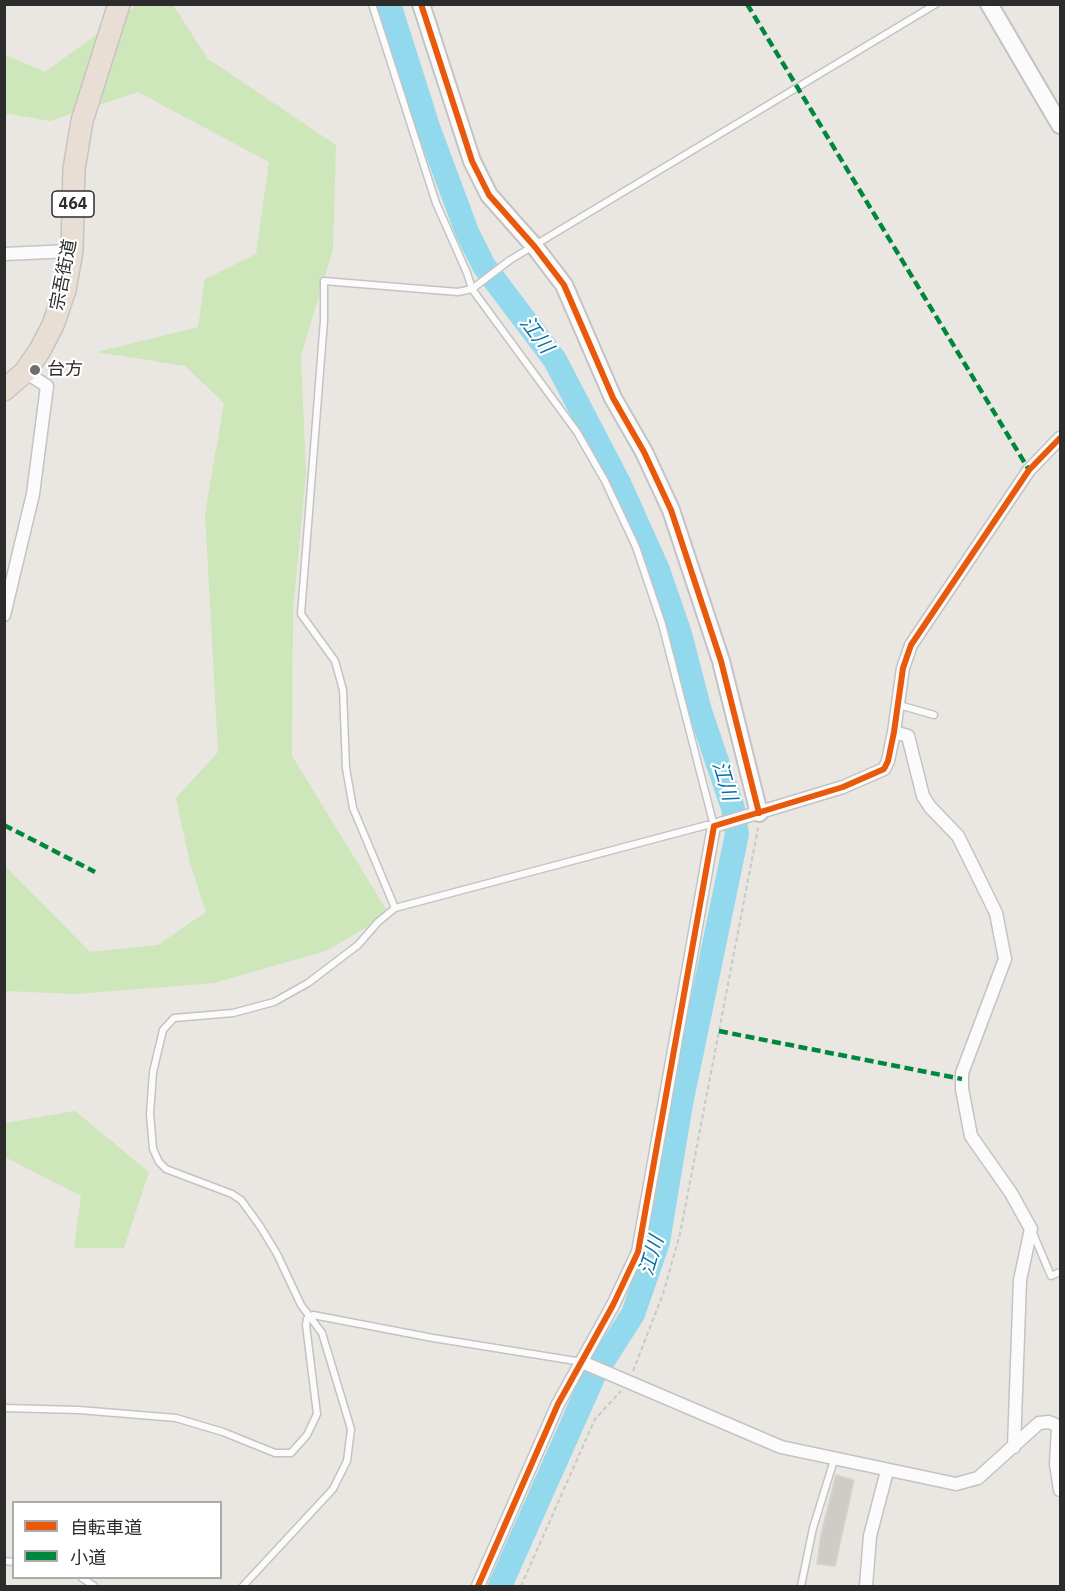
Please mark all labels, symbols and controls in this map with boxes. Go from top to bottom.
road number: 464 [52,191,94,217]
street label: 宗吾街道 [47,238,81,312]
water label: 江川 [514,312,558,358]
place label: 台方 [47,359,83,381]
marker: 台方 [28,363,42,377]
water label: 江川 [707,758,741,804]
water label: 江川 [635,1233,669,1279]
legend [12,1501,222,1579]
text: 自転車道 [70,1516,142,1539]
text: 小道 [70,1546,106,1569]

